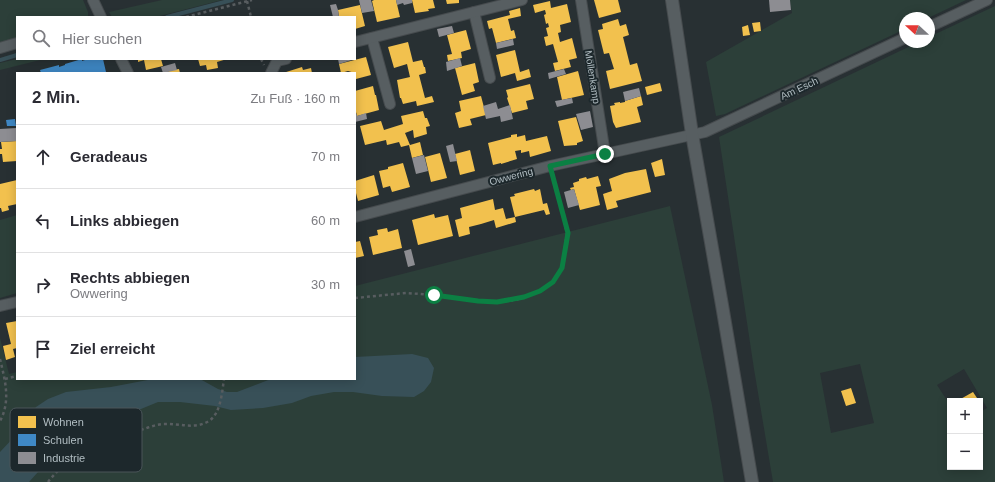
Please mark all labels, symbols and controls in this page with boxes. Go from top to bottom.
north arrow [899,12,935,48]
search box [16,16,356,60]
icon: search [30,27,52,49]
text: Hier suchen [62,30,142,47]
street label: Möllenkamp [583,50,602,105]
street label: Am Esch [779,75,820,102]
text: 2 Min. [32,88,80,107]
text: Zu Fuß · 160 m [250,91,340,106]
route end [596,145,614,163]
icon: ahead [32,146,54,168]
text: Geradeaus [70,148,148,165]
text: 70 m [311,149,340,164]
street label: Owwering [488,165,534,188]
icon: left [32,210,54,232]
text: Links abbiegen [70,212,179,229]
text: 60 m [311,213,340,228]
text: Rechts abbiegen [70,269,190,286]
icon: right [32,274,54,296]
text: 30 m [311,277,340,292]
text: Owwering [70,286,128,301]
route start [425,286,443,304]
icon: arrive [32,338,54,360]
text: Ziel erreicht [70,340,155,357]
map controls [947,398,983,470]
button: + [947,398,983,434]
legend [10,408,142,472]
text: Wohnen [43,416,84,428]
text: Schulen [43,434,83,446]
button: − [947,434,983,470]
text: Industrie [43,452,85,464]

